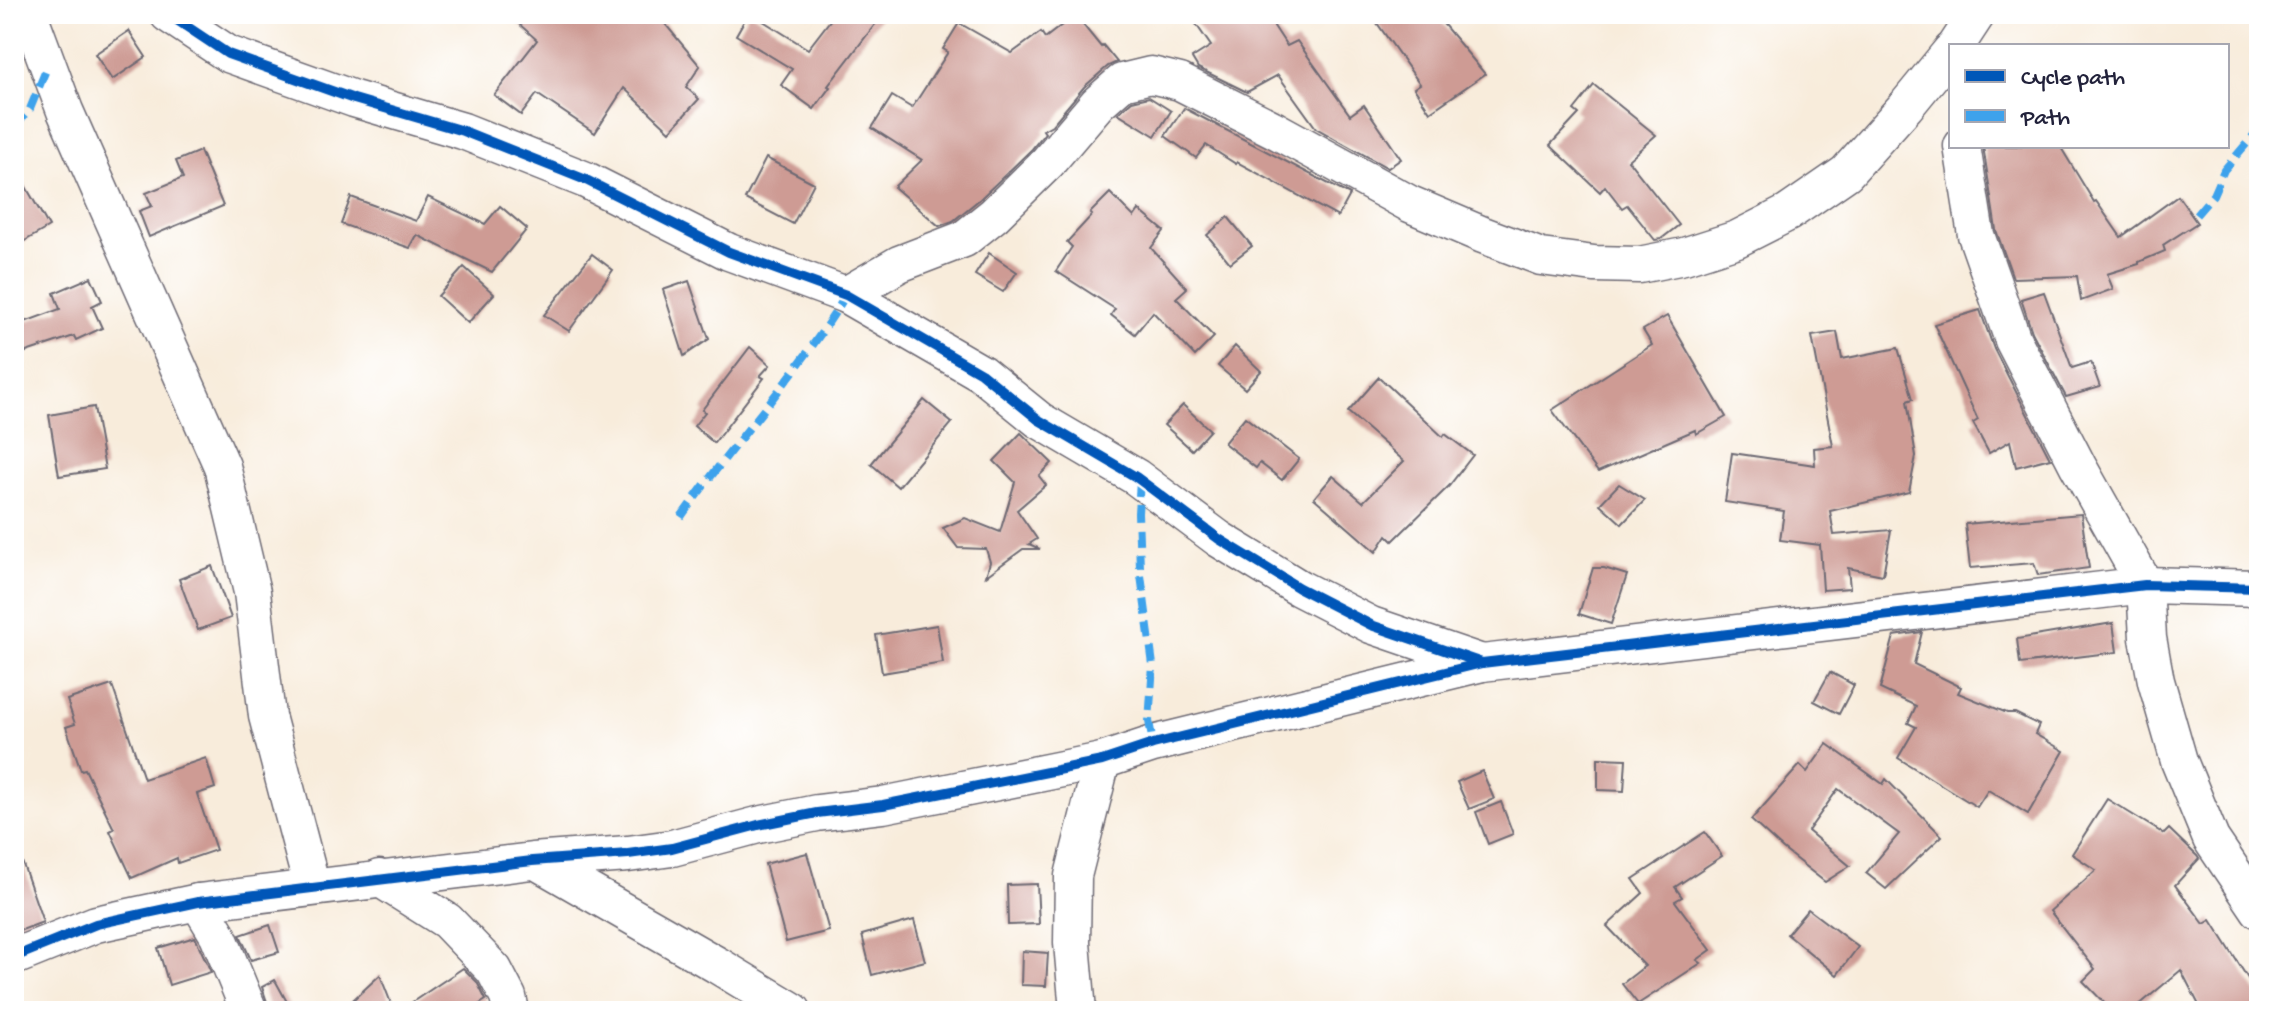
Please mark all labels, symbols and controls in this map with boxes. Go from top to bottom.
legend [1949,44,2229,148]
text: Cycle path [2021,65,2125,94]
text: Path [2020,105,2070,134]

